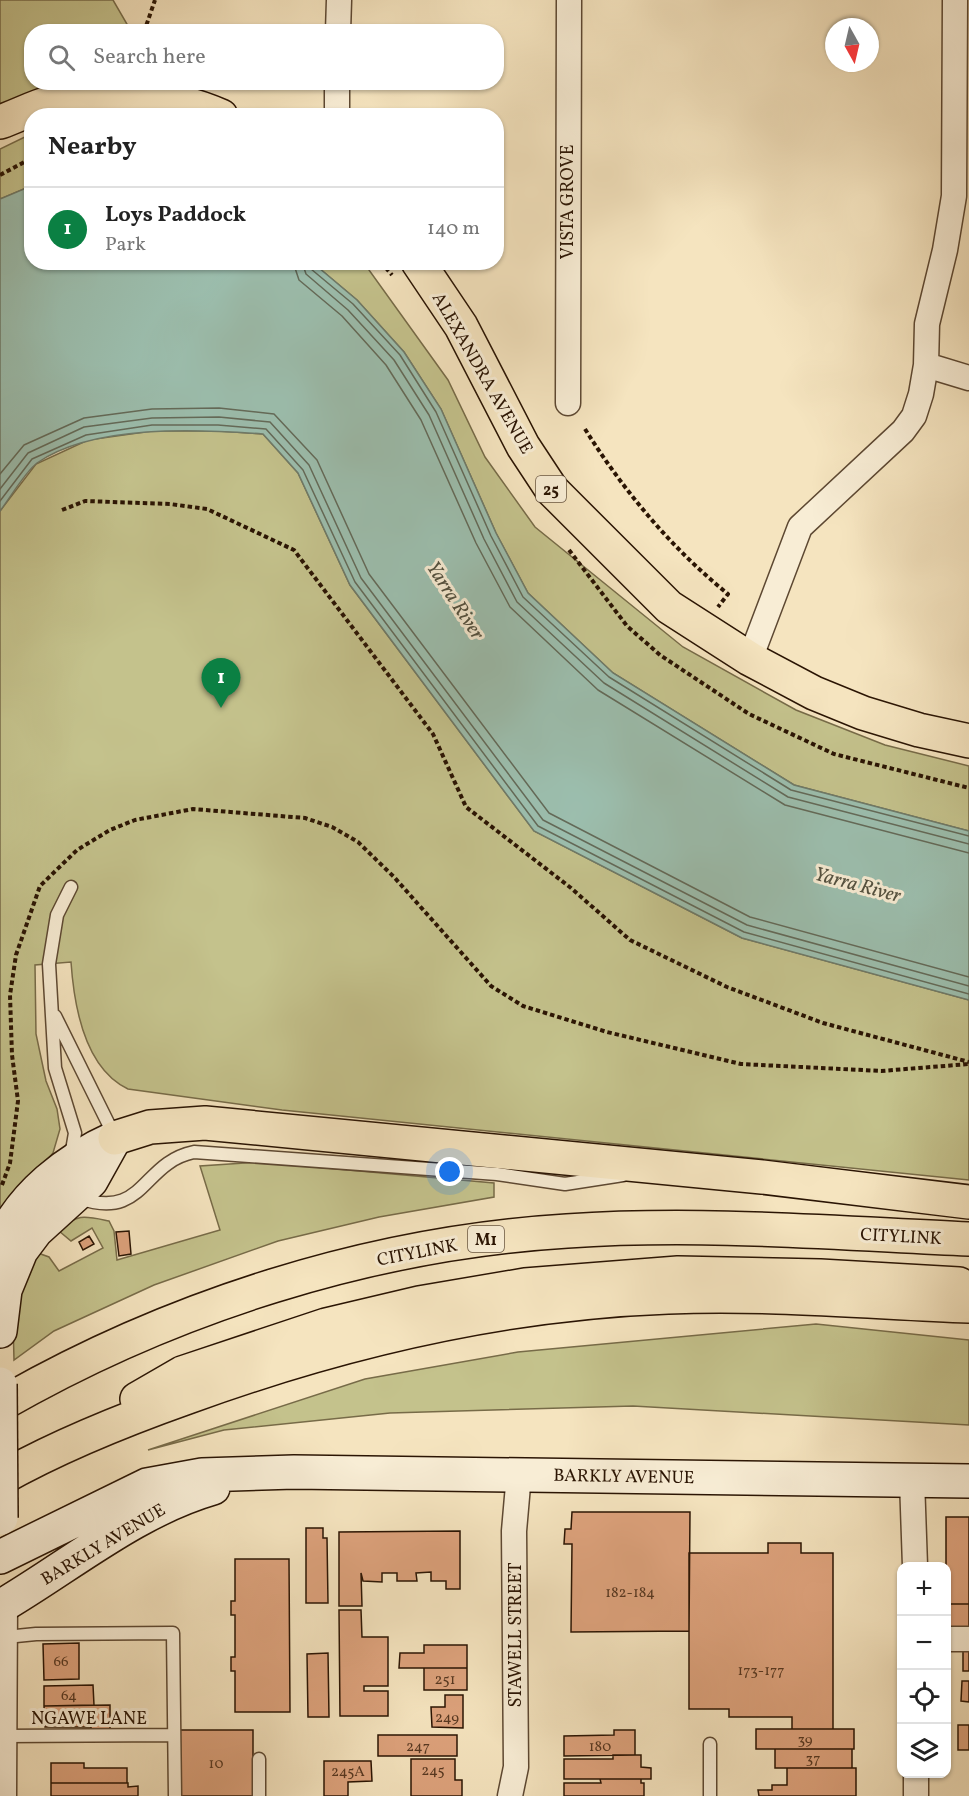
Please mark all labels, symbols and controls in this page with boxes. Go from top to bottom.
north arrow [825,18,879,72]
search box [24,24,504,90]
icon: search [45,41,78,74]
text: Search here [93,42,206,73]
text: Nearby [48,129,137,165]
street label: VISTA GROVE [556,144,581,259]
text: Loys Paddock [105,200,246,231]
text: 1 [63,215,72,243]
text: 140 m [427,215,480,243]
text: Park [105,231,146,259]
street label: ALEXANDRA AVENUE [425,288,538,459]
road number: 25 [536,476,566,502]
water label: Yarra River [418,556,490,646]
pin: 1 [202,658,240,708]
water label: Yarra River [811,861,904,911]
your location [435,1157,464,1186]
street label: CITYLINK [860,1223,942,1252]
road number: M1 [468,1226,504,1252]
street label: CITYLINK [375,1233,460,1274]
street label: BARKLY AVENUE [553,1464,695,1491]
street label: BARKLY AVENUE [37,1498,171,1592]
street label: STAWELL STREET [504,1562,529,1708]
map controls [897,1562,951,1778]
button: + [897,1562,951,1616]
house number: 182-184 [605,1583,655,1604]
button: − [897,1616,951,1670]
house number: 66 [53,1652,69,1673]
house number: 173-177 [738,1661,785,1682]
house number: 251 [434,1670,456,1691]
button: locate [897,1670,951,1724]
house number: 64 [61,1686,77,1707]
street label: NGAWE LANE [31,1707,147,1732]
house number: 249 [435,1708,459,1729]
button: layers [897,1724,951,1778]
house number: 39 [797,1730,813,1751]
house number: 247 [406,1737,430,1758]
house number: 180 [589,1737,611,1758]
house number: 37 [806,1749,820,1770]
house number: 10 [209,1754,223,1775]
house number: 245 [421,1761,445,1782]
house number: 245A [331,1762,365,1783]

